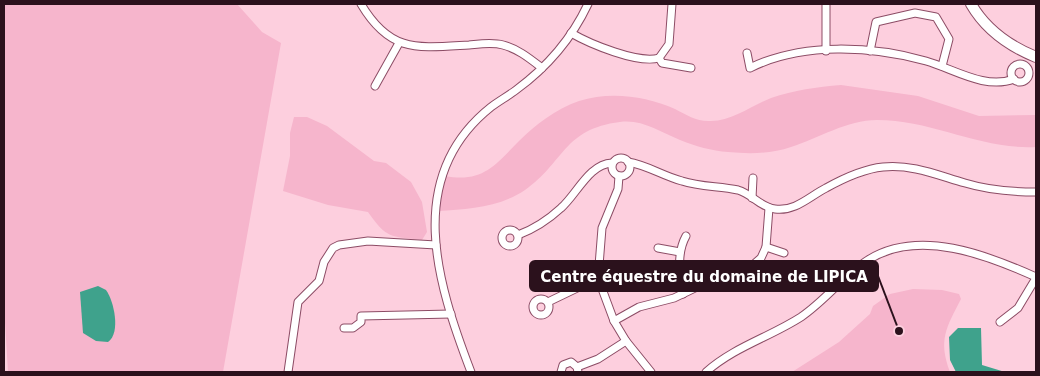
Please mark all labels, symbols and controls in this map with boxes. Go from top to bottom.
callout: Centre équestre du domaine de LIPICA [530,261,878,291]
text: Centre équestre du domaine de LIPICA [540,268,868,286]

